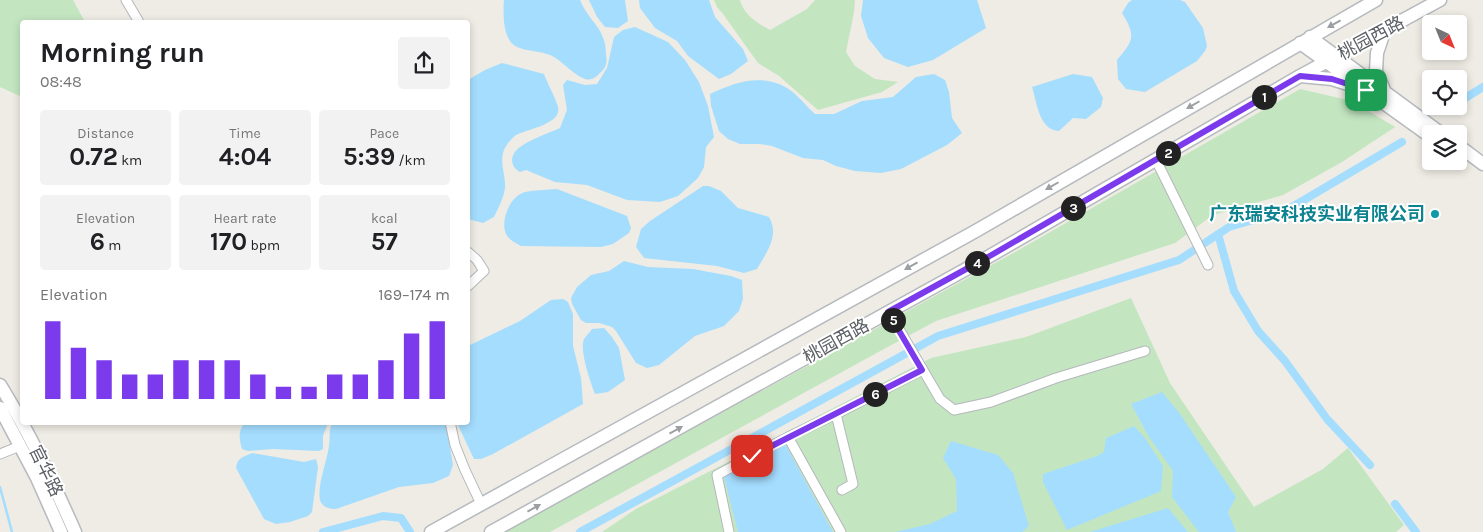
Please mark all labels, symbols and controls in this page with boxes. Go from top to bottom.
street label: 桃园西路 [1334,11,1408,65]
north arrow [1422,15,1468,60]
map controls [1422,15,1467,170]
one-way arrow [1327,19,1340,28]
text: Morning run [40,36,205,69]
button: share [398,37,450,89]
pin [1345,69,1387,111]
button: locate [1422,70,1467,115]
text: 08:48 [40,72,82,91]
icon: arrive [1352,76,1380,104]
pin: 1 [1252,84,1276,110]
text: 1 [1262,89,1267,106]
one-way arrow [1186,100,1199,109]
text: Distance [77,125,134,142]
text: Time [229,125,261,142]
text: Pace [369,125,399,142]
button: layers [1422,125,1467,170]
pin: 2 [1156,140,1180,166]
text: 0.72 [69,142,118,171]
text: 4:04 [219,142,271,171]
text: 5:39 [343,142,395,171]
text: 2 [1164,145,1173,162]
text: km [118,152,142,169]
text: /km [395,152,426,169]
one-way arrow [1046,182,1059,191]
pin: 3 [1060,196,1086,220]
text: 3 [1069,200,1078,217]
place label: 广东瑞安科技实业有限公司 [1209,203,1425,225]
marker: 广东瑞安科技实业有限公司 [1429,208,1441,220]
text: Elevation [76,210,135,227]
text: Heart rate [213,210,277,227]
text: kcal [371,210,398,227]
text: 6 [90,227,105,256]
text: 170 [210,227,247,256]
text: 57 [371,227,398,256]
text: m [105,237,121,254]
text: bpm [247,237,280,254]
pin: 4 [964,250,990,276]
text: 4 [973,255,982,272]
one-way arrow [904,262,918,271]
text: Elevation [40,285,108,304]
text: 169–174 m [378,285,450,304]
pin: 5 [880,308,906,332]
text: 5 [889,312,898,329]
street label: 桃园西路 [799,314,873,368]
pin: 6 [862,382,888,406]
text: 6 [871,386,880,403]
one-way arrow [669,426,683,434]
pin [731,435,773,477]
street label: 官华路 [24,442,68,500]
icon: check [738,442,766,470]
one-way arrow [527,504,541,513]

